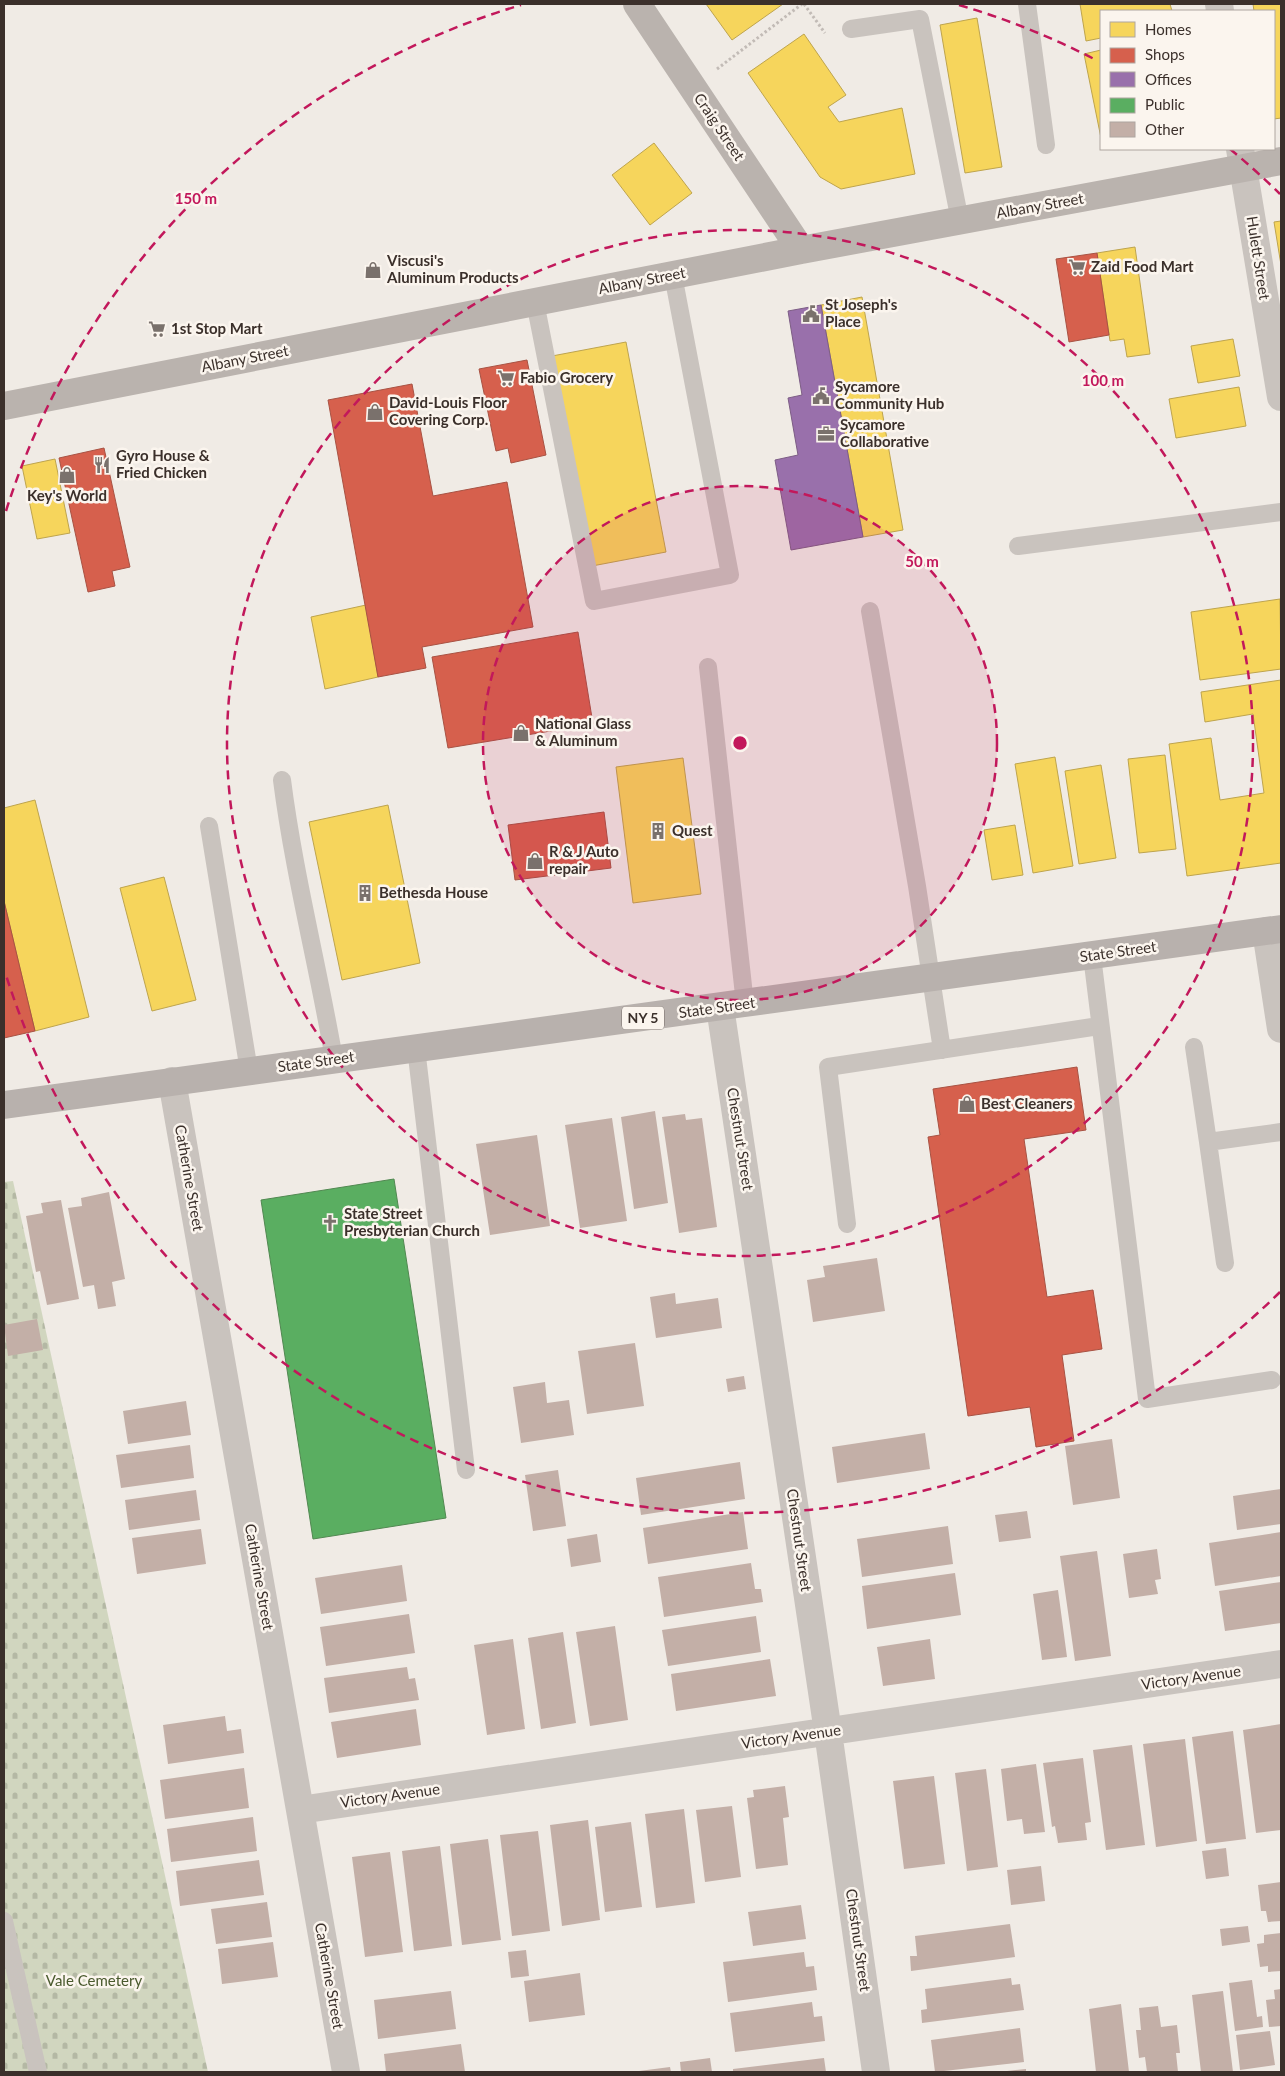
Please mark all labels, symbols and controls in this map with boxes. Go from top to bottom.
legend [1100,10,1275,150]
text: Homes [1145,20,1191,38]
text: Shops [1145,45,1185,63]
text: Offices [1145,70,1192,88]
street label: Craig Street [691,89,749,164]
text: Public [1145,95,1185,113]
text: Other [1145,120,1185,138]
street label: Albany Street [995,188,1086,222]
text: 150 m [175,189,217,207]
street label: Hulett Street [1243,215,1275,302]
place label: Viscusi's Aluminum Products [386,251,519,286]
supermarket icon: Zaid Food Mart [1067,257,1087,277]
place label: Zaid Food Mart [1091,257,1194,275]
shop icon: Viscusi's Aluminum Products [363,260,383,280]
street label: Albany Street [597,263,688,297]
place label: St Joseph's Place [825,295,898,330]
public building icon: St Joseph's Place [801,304,821,324]
supermarket icon: 1st Stop Mart [147,319,167,339]
place label: 1st Stop Mart [171,319,263,337]
street label: Albany Street [200,341,291,375]
supermarket icon: Fabio Grocery [496,368,516,388]
place label: Fabio Grocery [520,368,613,386]
text: 100 m [1082,371,1124,389]
place label: Sycamore Community Hub [835,377,944,412]
public building icon: Sycamore Community Hub [811,386,831,406]
place label: David-Louis Floor Covering Corp. [389,393,507,428]
shop icon: David-Louis Floor Covering Corp. [365,402,385,422]
place label: Sycamore Collaborative [840,415,929,450]
office icon: Sycamore Collaborative [816,424,836,444]
place label: Gyro House & Fried Chicken [116,446,210,481]
restaurant icon: Gyro House & Fried Chicken [92,455,112,475]
shop icon: Key's World [57,465,77,485]
place label: Key's World [27,486,107,504]
text: 50 m [905,552,939,570]
place label: National Glass & Aluminum [535,714,631,749]
shop icon: National Glass & Aluminum [511,723,531,743]
centre of rings [731,734,749,752]
building icon: Quest [648,821,668,841]
place label: Quest [672,821,713,839]
place label: R & J Auto repair [549,842,619,877]
shop icon: R & J Auto repair [525,851,545,871]
building icon: Bethesda House [355,883,375,903]
place label: Bethesda House [379,883,488,901]
street label: State Street [1078,937,1158,965]
street label: State Street [677,993,757,1021]
road number: NY 5 [622,1006,664,1030]
street label: State Street [276,1047,356,1075]
street label: Chestnut Street [724,1086,758,1192]
shop icon: Best Cleaners [957,1094,977,1114]
place label: Best Cleaners [981,1094,1073,1112]
street label: Catherine Street [172,1123,208,1233]
place label: State Street Presbyterian Church [344,1204,480,1239]
church icon: State Street Presbyterian Church [320,1213,340,1233]
street label: Chestnut Street [784,1487,816,1593]
street label: Catherine Street [242,1522,278,1632]
street label: Victory Avenue [1140,1661,1242,1693]
street label: Victory Avenue [740,1720,842,1752]
street label: Victory Avenue [339,1779,441,1811]
street label: Chestnut Street [843,1887,875,1993]
street label: Catherine Street [312,1921,348,2031]
park label: Vale Cemetery [46,1971,142,1989]

